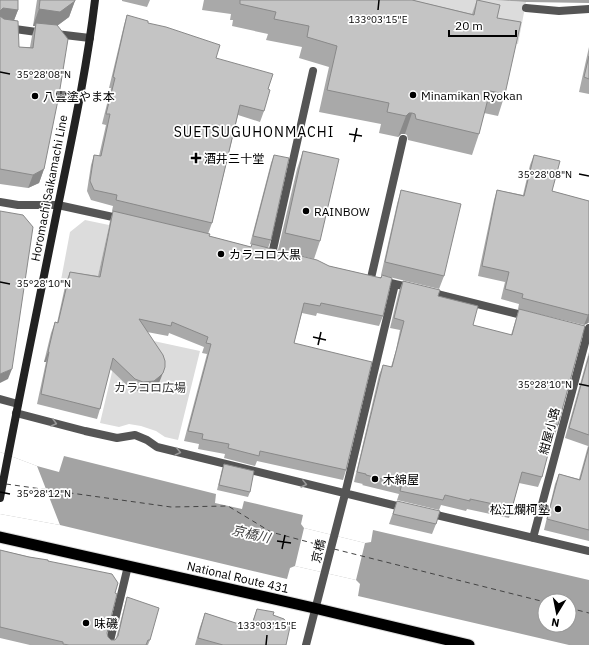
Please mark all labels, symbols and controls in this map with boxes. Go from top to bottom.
scale bar [449,12,516,38]
text: 133°03'15"E [348,13,408,26]
text: 20 m [455,18,483,33]
text: 35°28'08"N [17,68,71,81]
place label: Minamikan Ryokan [421,88,523,103]
place label: 八雲塗やま本 [43,89,115,104]
marker: Minamikan Ryokan [408,90,418,100]
marker: 八雲塗やま本 [30,91,40,101]
street label: Horomachi Saikamachi Line [27,113,71,263]
district label: SUETSUGUHONMACHI [174,123,334,141]
place label: 酒井三十堂 [204,151,264,166]
marker: 酒井三十堂 [191,153,201,163]
text: 35°28'08"N [518,168,572,181]
place label: RAINBOW [314,204,370,219]
marker: RAINBOW [301,206,311,216]
place label: カラコロ大黒 [229,247,301,262]
marker: カラコロ大黒 [216,249,226,259]
text: 35°28'10"N [17,277,71,290]
text: 35°28'10"N [518,378,572,391]
park label: カラコロ広場 [114,380,186,395]
street label: 紺屋小路 [536,406,562,456]
one-way arrow [50,418,57,427]
one-way arrow [174,447,181,456]
place label: 木綿屋 [383,472,419,487]
marker: 木綿屋 [370,474,380,484]
one-way arrow [301,479,308,487]
text: 35°28'12"N [17,487,71,500]
place label: 松江爛柯塾 [490,502,550,517]
marker: 松江爛柯塾 [553,504,563,514]
water label: 京橋川 [230,521,274,547]
street label: 京橋 [308,538,328,564]
street label: National Route 431 [185,558,291,596]
north arrow [537,593,577,633]
text: N [550,615,560,630]
place label: 味磯 [94,616,118,631]
marker: 味磯 [81,618,91,628]
text: 133°03'15"E [237,619,297,632]

